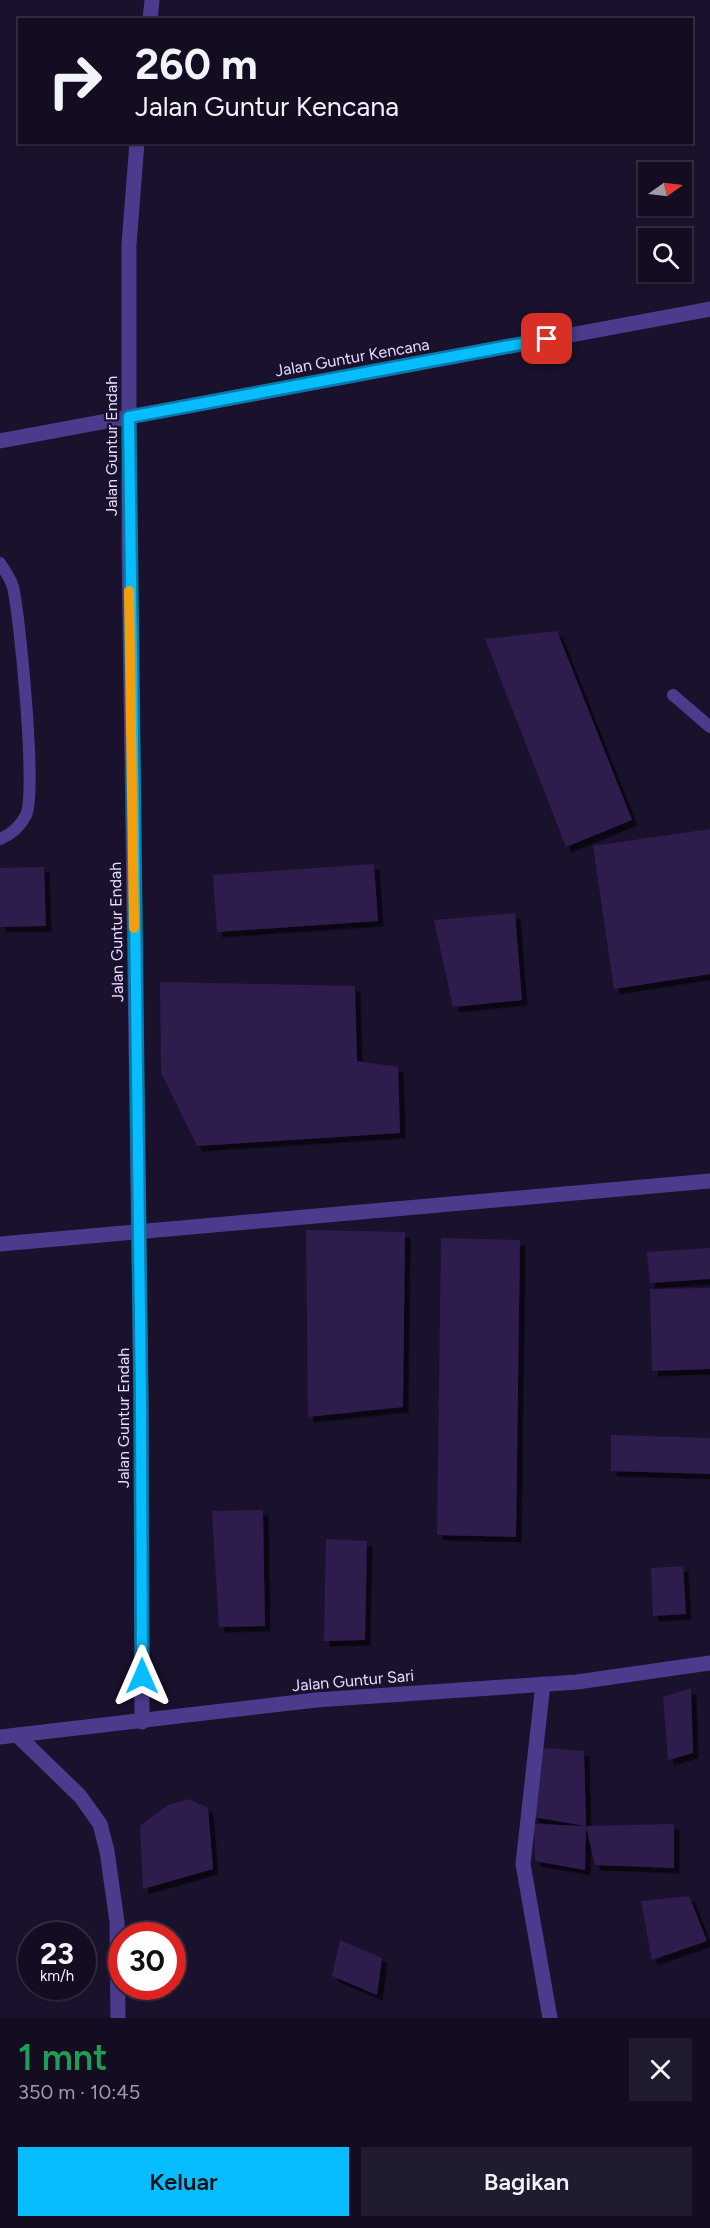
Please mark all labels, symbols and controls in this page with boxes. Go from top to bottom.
text: 260 m [135,39,258,90]
icon: right [36,42,114,120]
text: Jalan Guntur Kencana [135,90,399,123]
north arrow [638,162,692,216]
map controls [638,162,692,282]
button: search [638,228,692,282]
pin [521,313,572,364]
icon: arrive [530,322,563,355]
street label: Jalan Guntur Kencana [273,335,431,380]
street label: Jalan Guntur Endah [102,376,121,516]
street label: Jalan Guntur Endah [106,862,127,1002]
street label: Jalan Guntur Endah [114,1348,133,1488]
position arrow [110,1644,174,1708]
street label: Jalan Guntur Sari [291,1666,415,1695]
speed limit sign: 30 [108,1922,186,2000]
text: 23 [40,1935,74,1972]
text: km/h [40,1967,74,1985]
text: 1 mnt [18,2036,107,2079]
button: close [629,2038,692,2101]
text: 350 m · 10:45 [18,2080,140,2104]
button: Keluar [18,2147,349,2216]
button: Bagikan [361,2147,692,2216]

